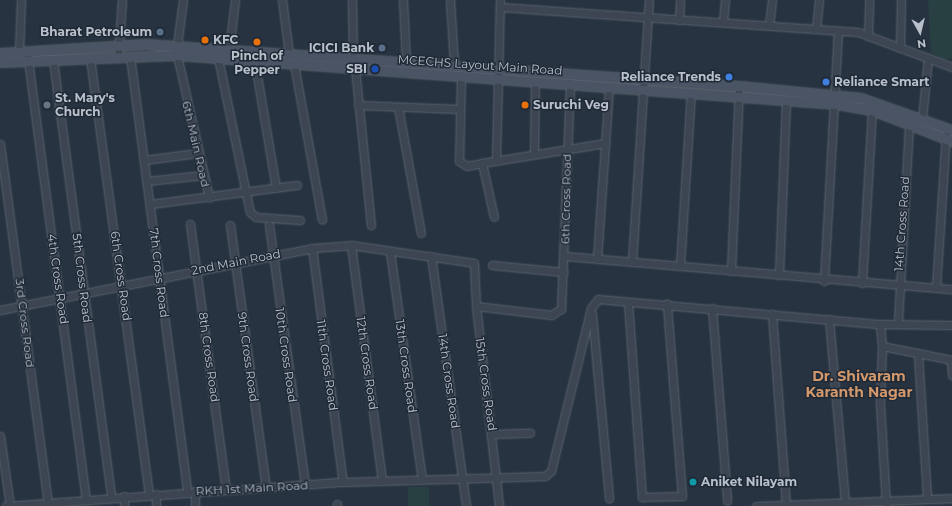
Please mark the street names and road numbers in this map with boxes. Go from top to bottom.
street label: MCECHS Layout Main Road [397,52,563,78]
street label: 6th Main Road [179,100,213,188]
street label: 6th Cross Road [558,154,574,244]
street label: 14th Cross Road [891,176,913,272]
street label: 7th Cross Road [146,227,172,319]
street label: 6th Cross Road [108,230,134,322]
street label: 4th Cross Road [45,233,71,325]
street label: 5th Cross Road [69,233,95,323]
street label: 2nd Main Road [190,246,282,278]
street label: 3rd Cross Road [12,278,38,368]
street label: 10th Cross Road [272,307,300,403]
street label: 8th Cross Road [196,311,222,403]
street label: 9th Cross Road [235,311,261,403]
street label: 12th Cross Road [353,315,381,411]
street label: 13th Cross Road [392,318,420,414]
street label: 11th Cross Road [313,319,341,411]
street label: 14th Cross Road [435,333,463,429]
street label: 15th Cross Road [472,336,500,432]
street label: RKH 1st Main Road [195,478,309,498]

